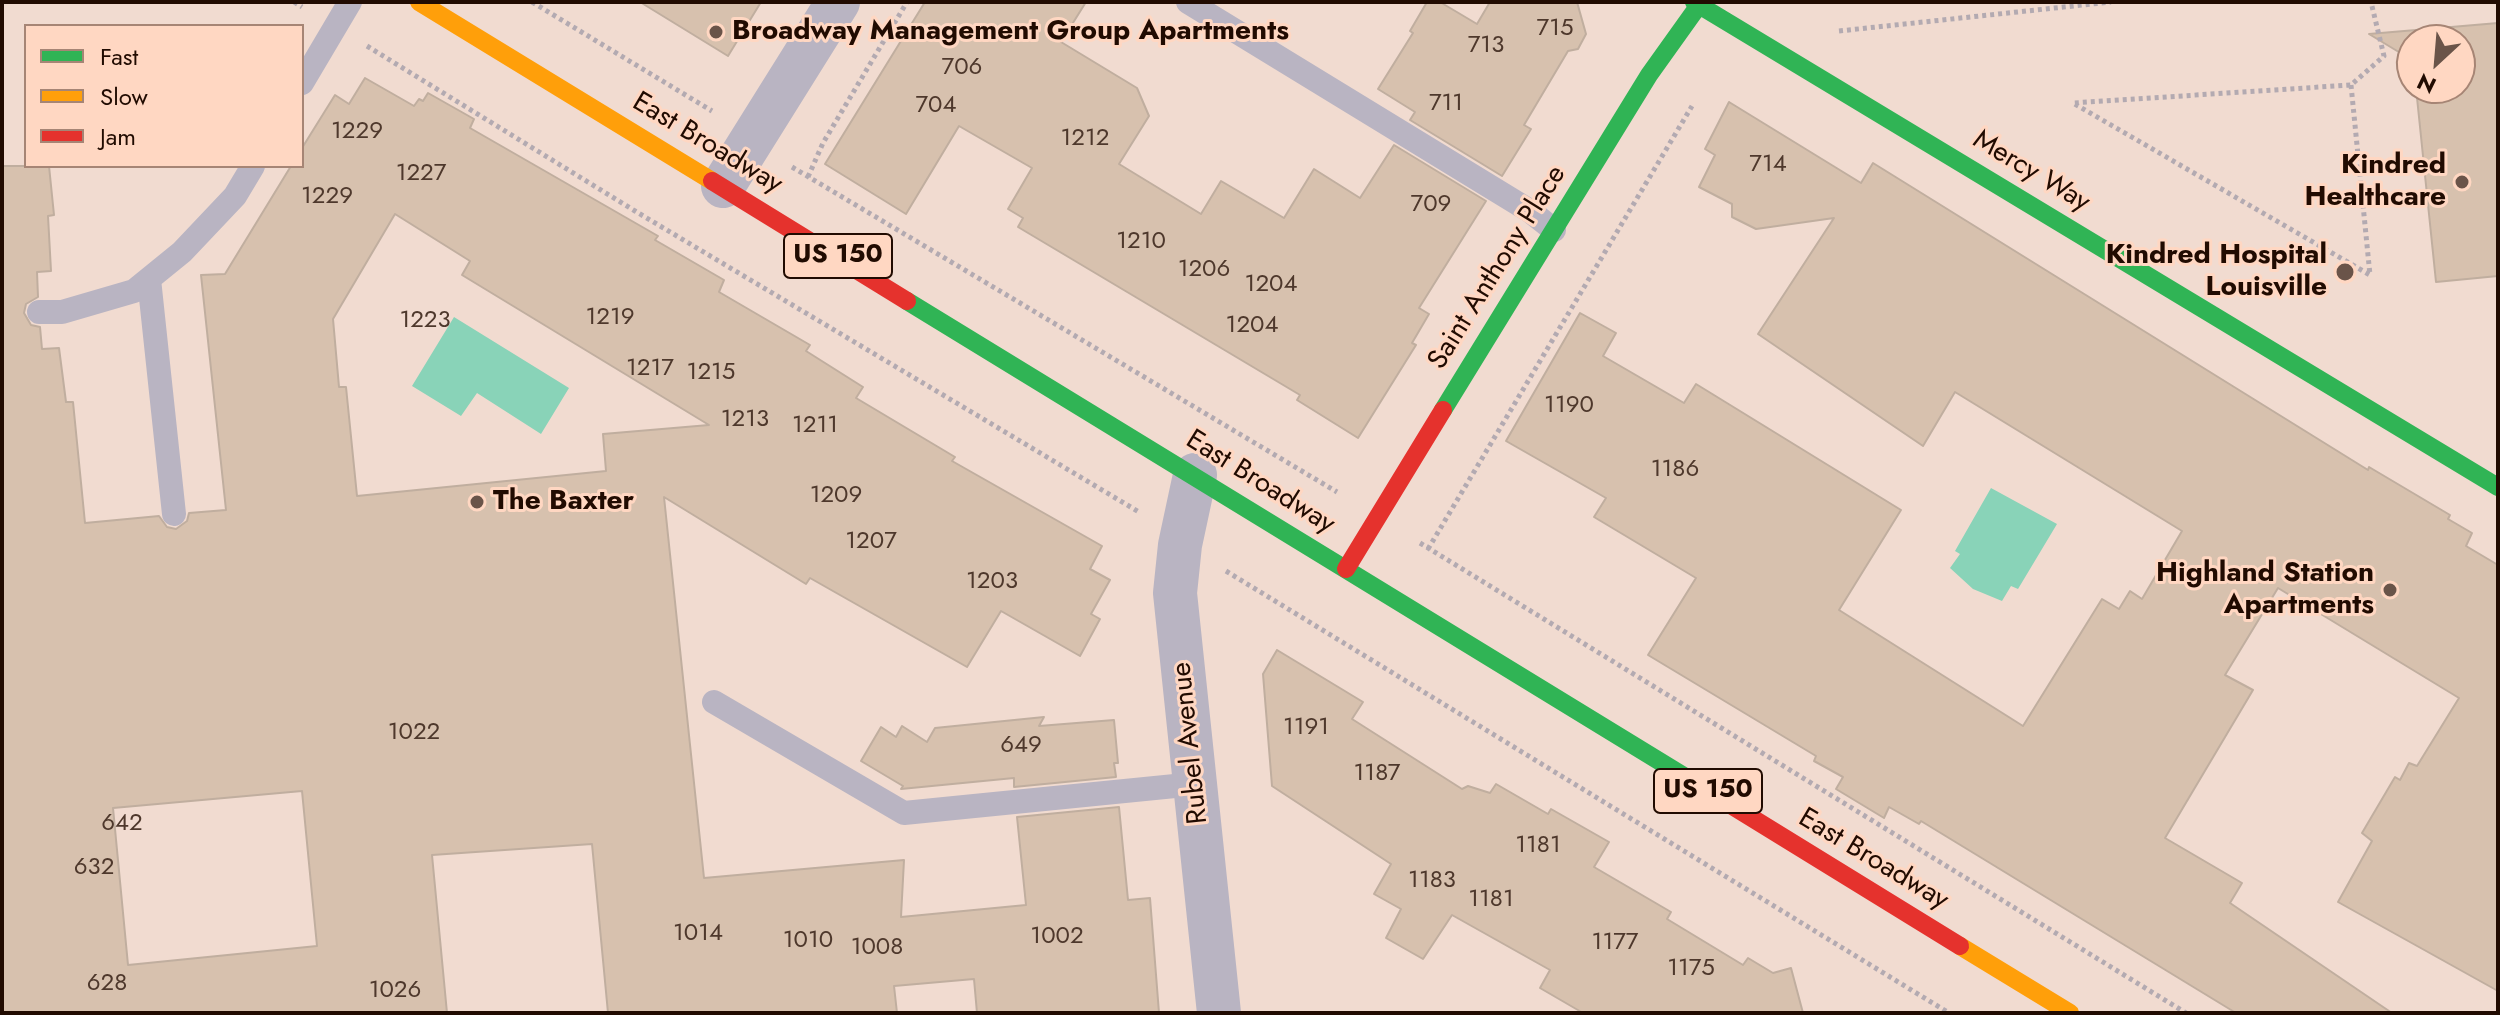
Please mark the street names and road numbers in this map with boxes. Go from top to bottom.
street label: East Broadway [626,86,788,202]
street label: Mercy Way [1966,124,2096,220]
street label: Saint Anthony Place [1422,160,1574,376]
road number: US 150 [784,234,892,278]
street label: East Broadway [1179,424,1341,542]
street label: Rubel Avenue [1166,660,1216,826]
road number: US 150 [1654,769,1762,813]
street label: East Broadway [1792,802,1954,918]

